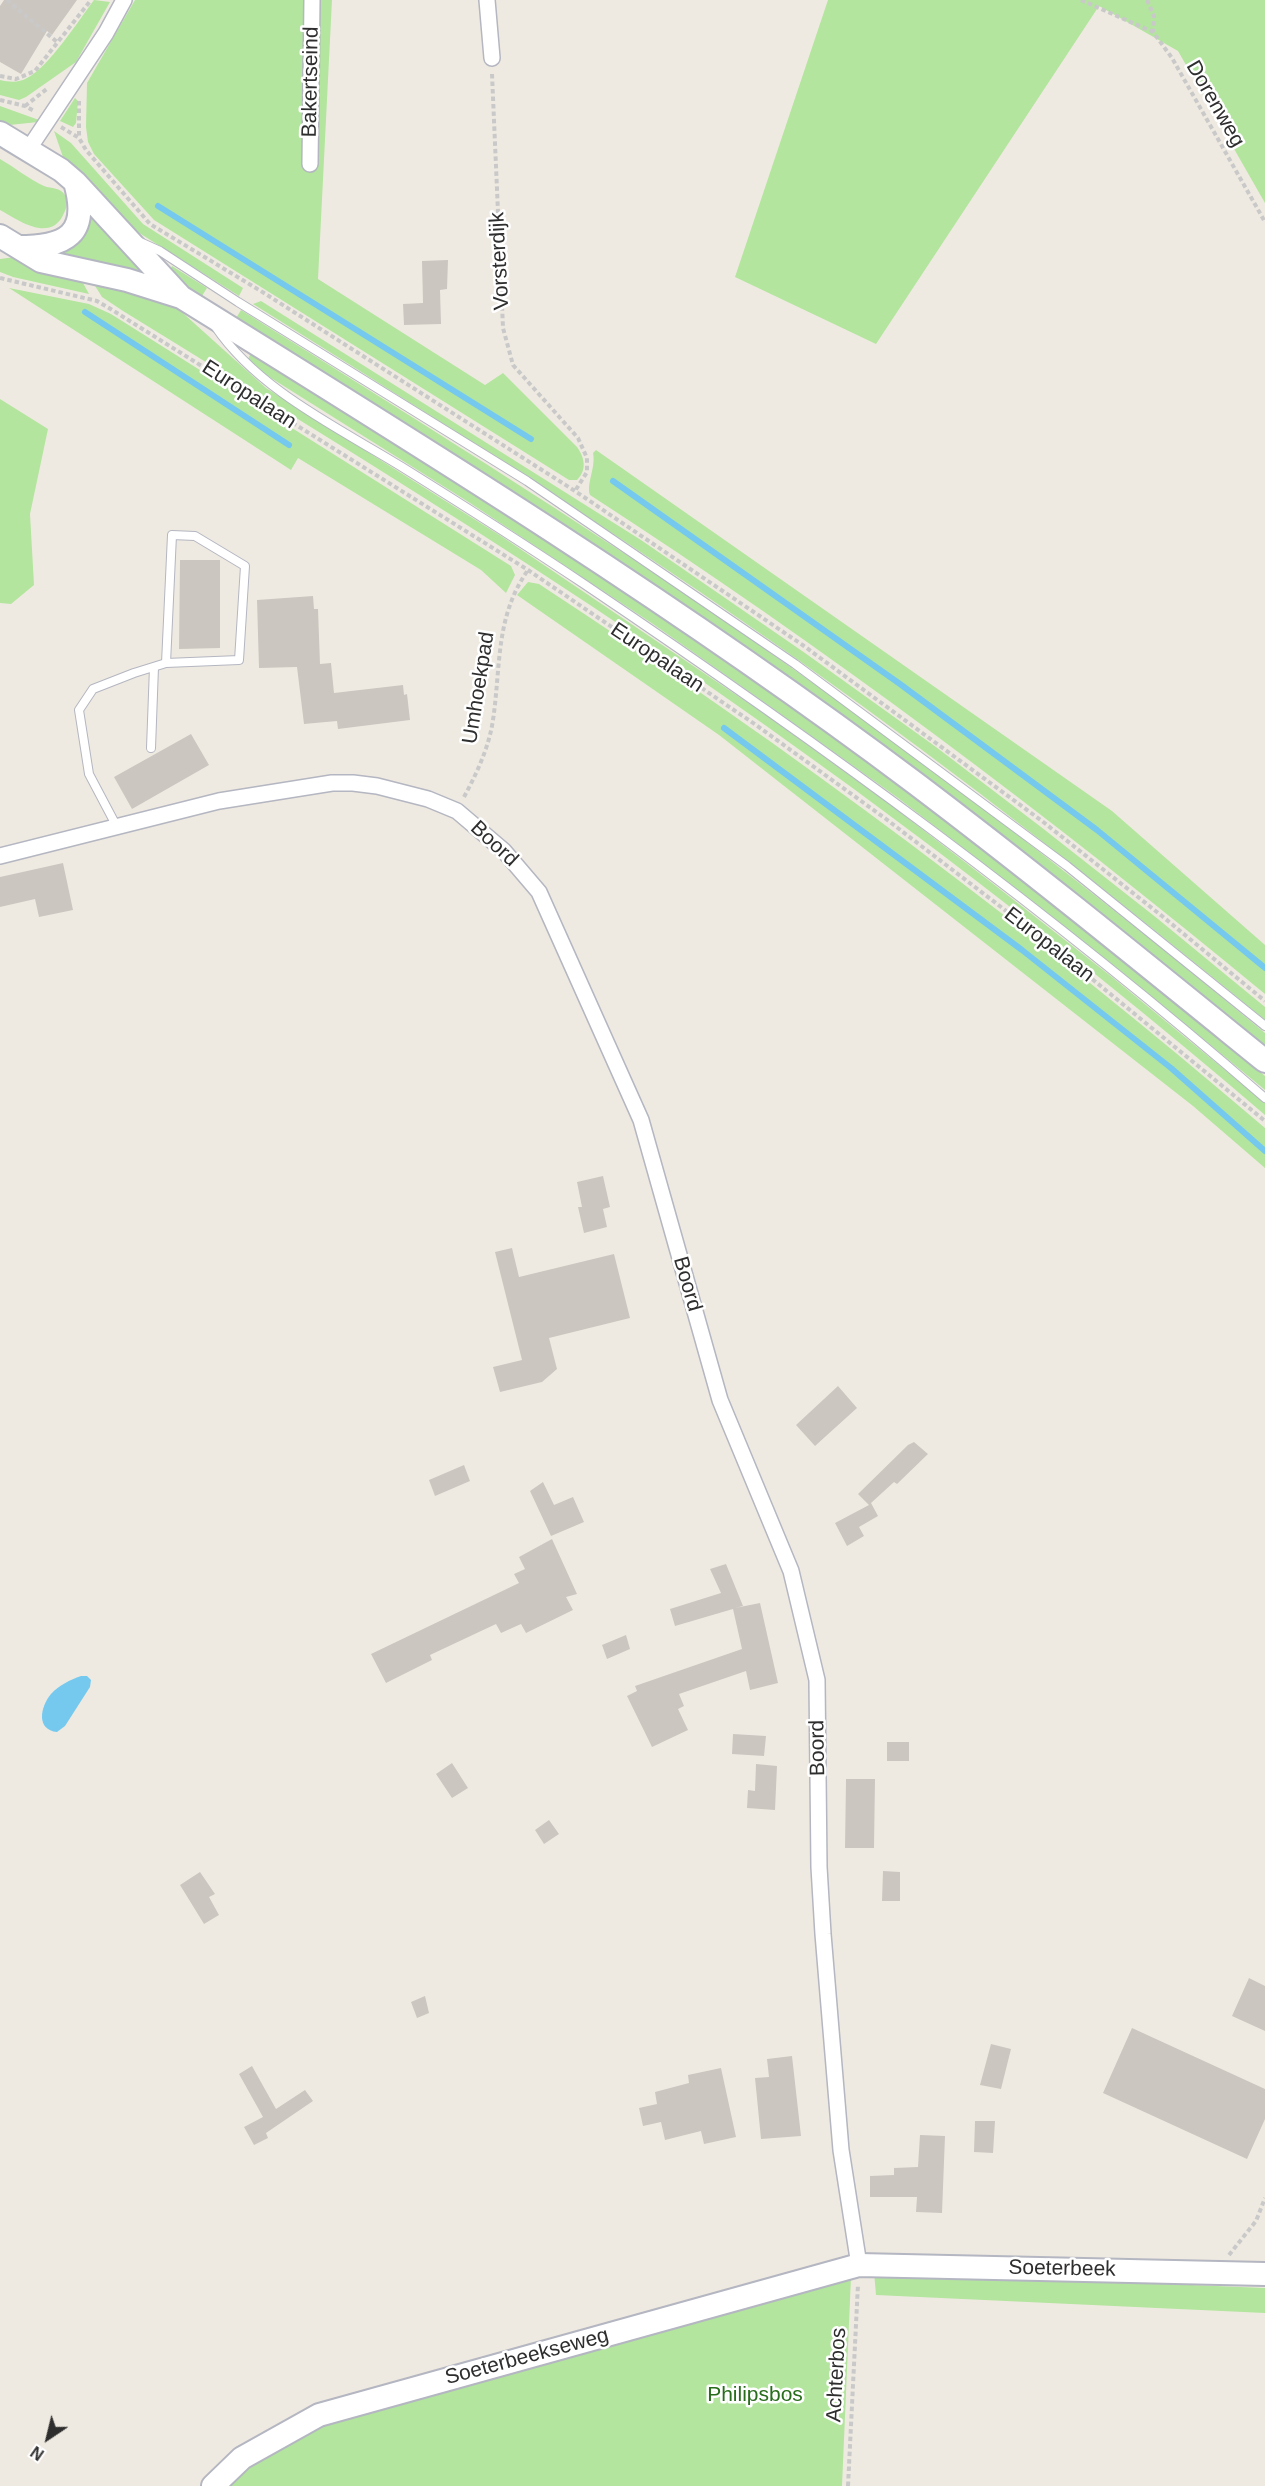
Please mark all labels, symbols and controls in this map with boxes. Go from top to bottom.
street label: Bakertseind [297,26,325,138]
street label: Dorenweg [1180,56,1250,152]
street label: Vorsterdijk [485,211,515,311]
street label: Europalaan [197,355,301,435]
street label: Europalaan [605,618,709,698]
street label: Umhoekpad [458,630,500,746]
street label: Boord [465,816,523,872]
street label: Europalaan [999,902,1099,988]
street label: Boord [667,1254,707,1314]
street label: Boord [805,1720,831,1776]
street label: Soeterbeek [1008,2255,1116,2283]
street label: Soeterbeekseweg [443,2323,611,2391]
street label: Achterbos [822,2327,852,2423]
park label: Philipsbos [707,2382,803,2408]
north arrow [18,2408,78,2468]
text: N [28,2443,47,2463]

